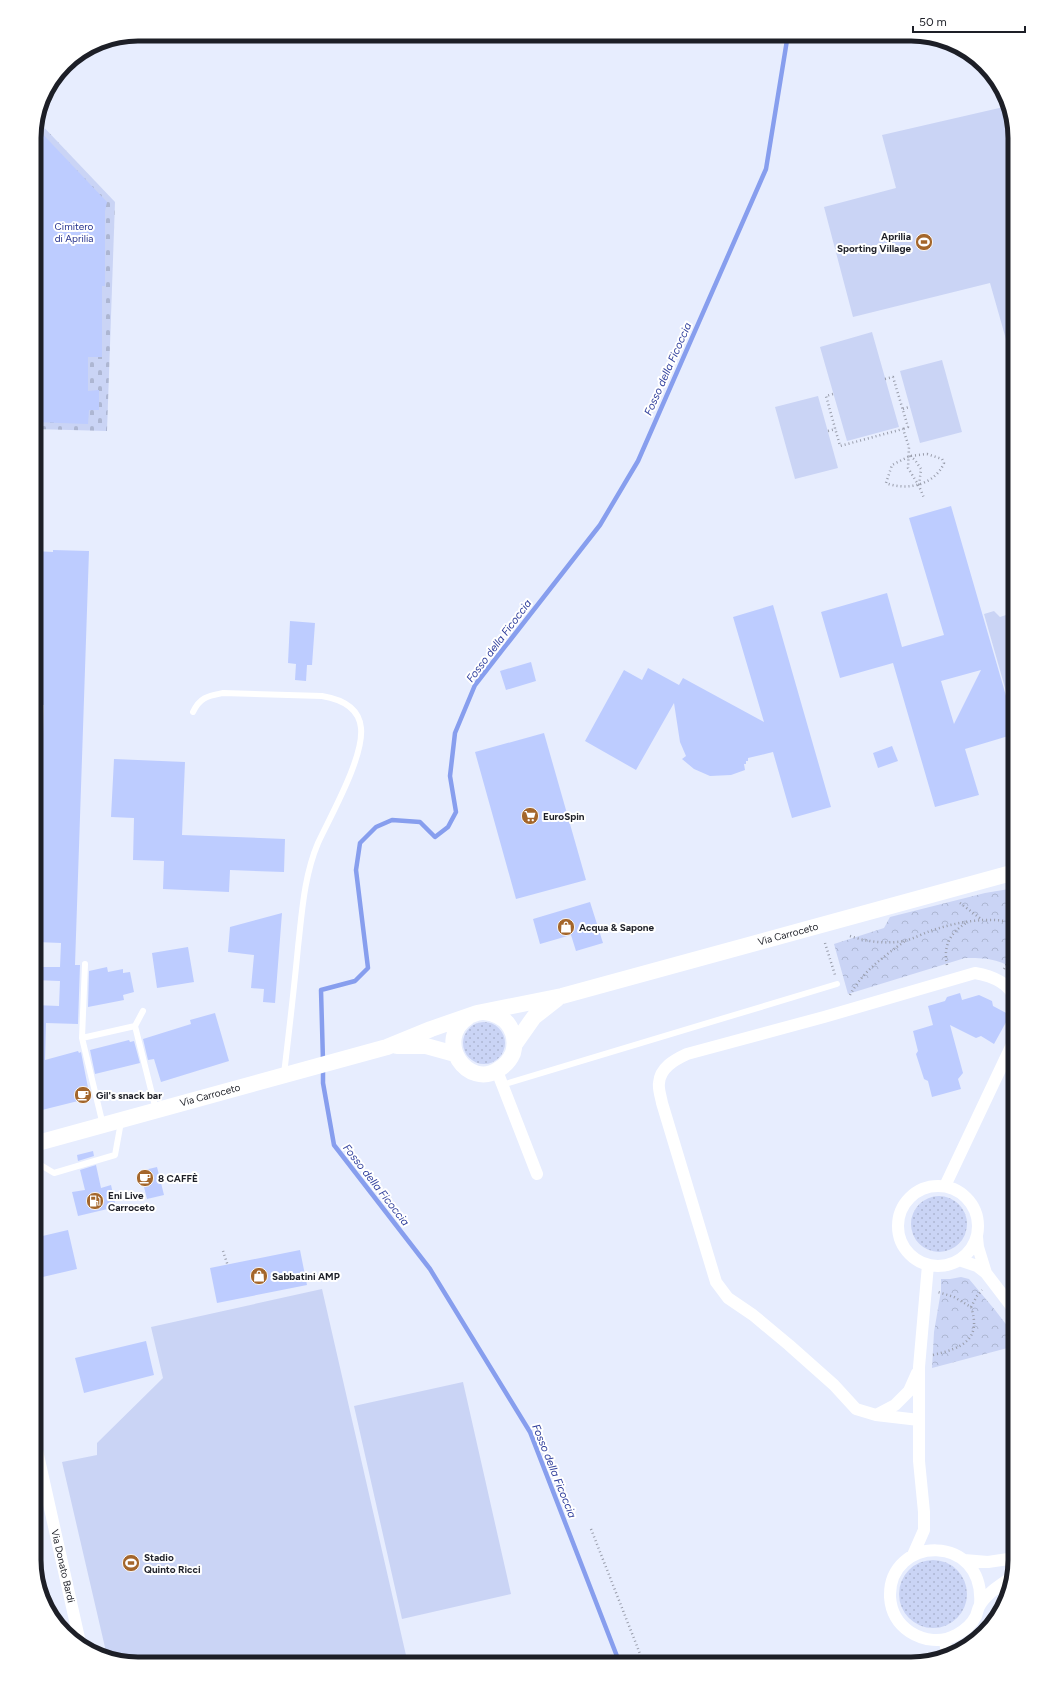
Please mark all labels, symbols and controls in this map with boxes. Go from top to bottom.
scale bar [913,8,1025,34]
text: 50 m [919,15,947,29]
park label: Cimitero di Aprilia [55,220,94,245]
place label: Aprilia Sporting Village [837,230,911,255]
sports icon: Aprilia Sporting Village [914,232,934,252]
water label: Fosso della Ficoccia [642,320,695,417]
water label: Fosso della Ficoccia [464,597,535,685]
supermarket icon: EuroSpin [520,806,540,826]
place label: EuroSpin [543,810,585,823]
shop icon: Acqua & Sapone [556,917,576,937]
street label: Via Carroceto [756,920,820,948]
place label: Acqua & Sapone [579,921,655,934]
street label: Via Carroceto [178,1081,242,1109]
cafe icon: Gil's snack bar [73,1085,93,1105]
place label: Gil's snack bar [96,1089,162,1102]
water label: Fosso della Ficoccia [340,1142,412,1229]
cafe icon: 8 CAFFÈ [135,1168,155,1188]
place label: 8 CAFFÈ [158,1172,198,1185]
place label: Eni Live Carroceto [108,1189,155,1214]
fuel station icon: Eni Live Carroceto [85,1191,105,1211]
shop icon: Sabbatini AMP [249,1266,269,1286]
place label: Sabbatini AMP [272,1270,340,1283]
water label: Fosso della Ficoccia [529,1422,579,1520]
street label: Via Donato Bardi [48,1528,78,1604]
place label: Stadio Quinto Ricci [144,1551,201,1576]
sports icon: Stadio Quinto Ricci [121,1553,141,1573]

